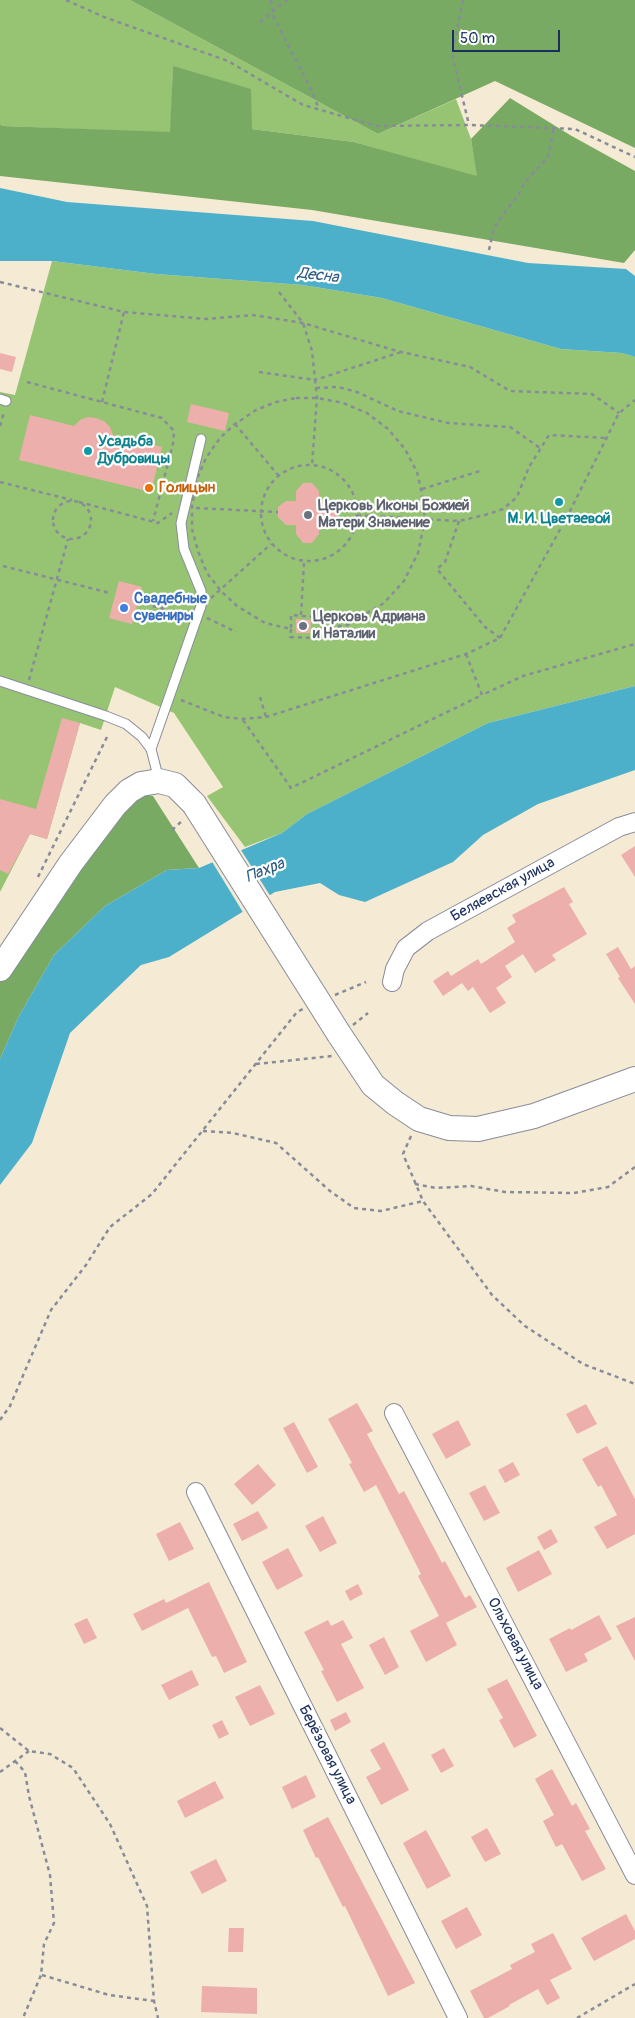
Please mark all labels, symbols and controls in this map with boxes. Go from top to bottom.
scale bar [455,20,562,52]
text: 50 m [460,29,495,48]
water label: Десна [296,264,340,288]
place label: Усадьба Дубровицы [98,433,170,468]
marker: Усадьба Дубровицы [82,445,94,457]
place label: Голицын [159,479,215,497]
marker: Голицын [143,482,155,494]
marker: М. И. Цветаевой [553,496,565,508]
place label: Церковь Иконы Божией Матери Знамение [318,497,470,532]
marker: Церковь Иконы Божией Матери Знамение [302,509,314,521]
place label: М. И. Цветаевой [508,510,610,528]
place label: Свадебные сувениры [134,590,207,625]
marker: Свадебные сувениры [118,602,130,614]
place label: Церковь Адриана и Наталии [313,608,425,643]
marker: Церковь Адриана и Наталии [297,620,309,632]
street label: Беляевская улица [448,854,558,926]
water label: Пахра [243,855,287,887]
street label: Ольховая улица [483,1595,547,1693]
street label: Берёзовая улица [294,1702,360,1808]

